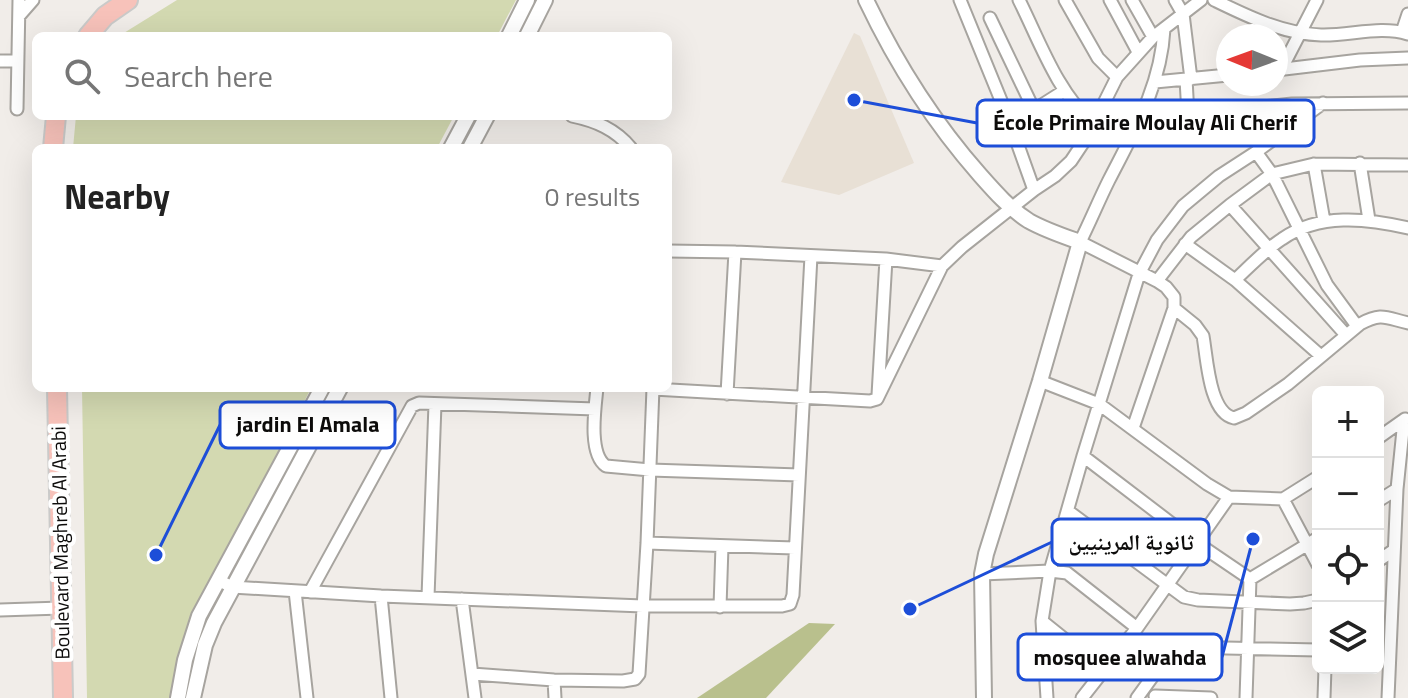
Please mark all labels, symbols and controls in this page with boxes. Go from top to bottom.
north arrow [1216,24,1288,96]
search box [32,32,672,120]
text: Search here [124,53,273,99]
icon: search [60,54,104,98]
callout: École Primaire Moulay Ali Cherif [977,100,1314,146]
text: École Primaire Moulay Ali Cherif [993,105,1297,139]
text: Nearby [64,170,170,222]
text: 0 results [545,177,640,216]
map controls [1312,386,1384,674]
button: + [1312,386,1384,458]
callout: jardin El Amala [220,402,395,448]
text: jardin El Amala [236,407,379,441]
street label: Boulevard Maghreb Al Arabi [42,426,78,660]
button: − [1312,458,1384,530]
callout: ثانوية المرينيين [1052,519,1209,565]
text: ثانوية المرينيين [1068,525,1194,559]
button: locate [1312,530,1384,602]
button: layers [1312,602,1384,674]
callout: mosquee alwahda [1018,634,1222,680]
text: mosquee alwahda [1034,640,1206,674]

